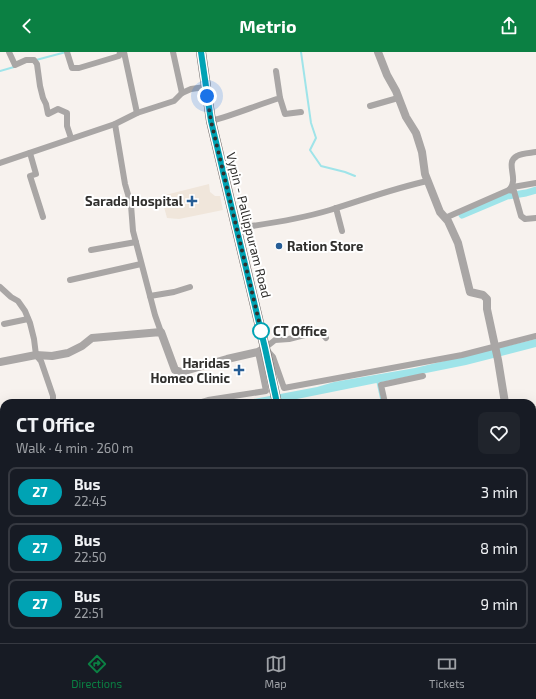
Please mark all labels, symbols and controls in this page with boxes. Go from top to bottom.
icon: back [16,15,38,37]
text: Metrio [239,15,297,37]
icon: share [498,15,520,37]
your location [197,86,217,106]
street label: Vypin - Pallippuram Road [223,151,275,299]
place label: Sarada Hospital [85,193,184,209]
marker: Sarada Hospital [186,195,198,207]
place label: Ration Store [287,238,363,254]
marker: Ration Store [274,241,284,251]
marker: CT Office [252,322,270,340]
place label: CT Office [273,323,327,339]
place label: Haridas Homeo Clinic [151,355,230,386]
marker: Haridas Homeo Clinic [233,364,245,376]
button: heart [478,412,520,454]
text: CT Office [16,413,95,436]
text: Walk · 4 min · 260 m [16,440,133,456]
text: Bus [74,475,100,493]
text: 27 [32,483,48,500]
text: 3 min [481,483,518,501]
text: 22:45 [74,493,107,509]
text: Bus [74,531,100,549]
text: 27 [32,539,48,556]
text: 8 min [480,539,518,557]
text: 22:50 [74,549,107,565]
text: Bus [74,587,100,605]
text: 27 [32,595,48,612]
text: 9 min [480,595,518,613]
text: 22:51 [74,605,104,621]
tab: Directions [71,653,122,690]
tab: Map [265,653,287,690]
tab: Tickets [429,653,465,690]

